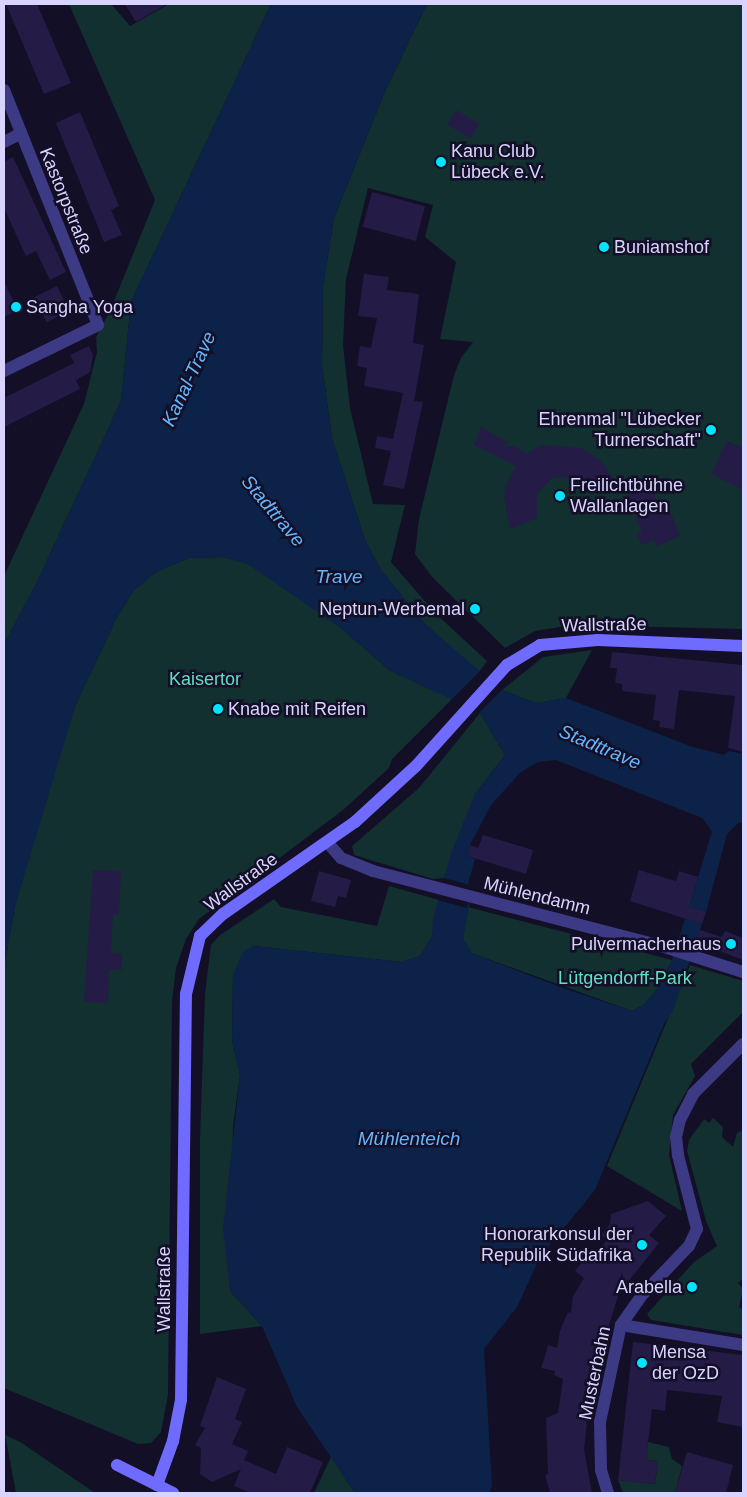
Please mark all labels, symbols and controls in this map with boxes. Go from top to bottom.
place label: Kanu Club Lübeck e.V. [451,141,544,183]
street label: Kastorpstraße [35,145,97,257]
marker: Kanu Club Lübeck e.V. [435,156,447,168]
place label: Buniamshof [614,236,709,258]
marker: Buniamshof [598,241,610,253]
place label: Sangha Yoga [26,296,133,318]
marker: Sangha Yoga [10,301,22,313]
water label: Kanal-Trave [157,328,221,430]
place label: Ehrenmal "Lübecker Turnerschaft" [539,409,701,452]
marker: Ehrenmal "Lübecker Turnerschaft" [705,424,717,436]
water label: Stadttrave [236,471,310,551]
place label: Freilichtbühne Wallanlagen [570,475,683,518]
marker: Freilichtbühne Wallanlagen [554,490,566,502]
water label: Trave [315,566,363,588]
place label: Neptun-Werbemal [319,598,465,620]
marker: Neptun-Werbemal [469,603,481,615]
street label: Wallstraße [561,613,647,637]
park label: Kaisertor [169,668,241,690]
place label: Knabe mit Reifen [228,698,366,720]
marker: Knabe mit Reifen [212,703,224,715]
water label: Stadttrave [556,720,644,774]
street label: Wallstraße [200,848,282,916]
street label: Mühlendamm [481,872,593,920]
place label: Pulvermacherhaus [571,933,721,955]
marker: Pulvermacherhaus [725,938,737,950]
park label: Lütgendorff-Park [558,967,692,989]
water label: Mühlenteich [358,1128,460,1150]
place label: Honorarkonsul der Republik Südafrika [481,1224,632,1266]
marker: Honorarkonsul der Republik Südafrika [636,1239,648,1251]
street label: Wallstraße [153,1246,175,1332]
place label: Arabella [616,1276,682,1298]
marker: Arabella [686,1281,698,1293]
street label: Musterbahn [575,1324,615,1422]
place label: Mensa der OzD [652,1342,719,1385]
marker: Mensa der OzD [636,1357,648,1369]

